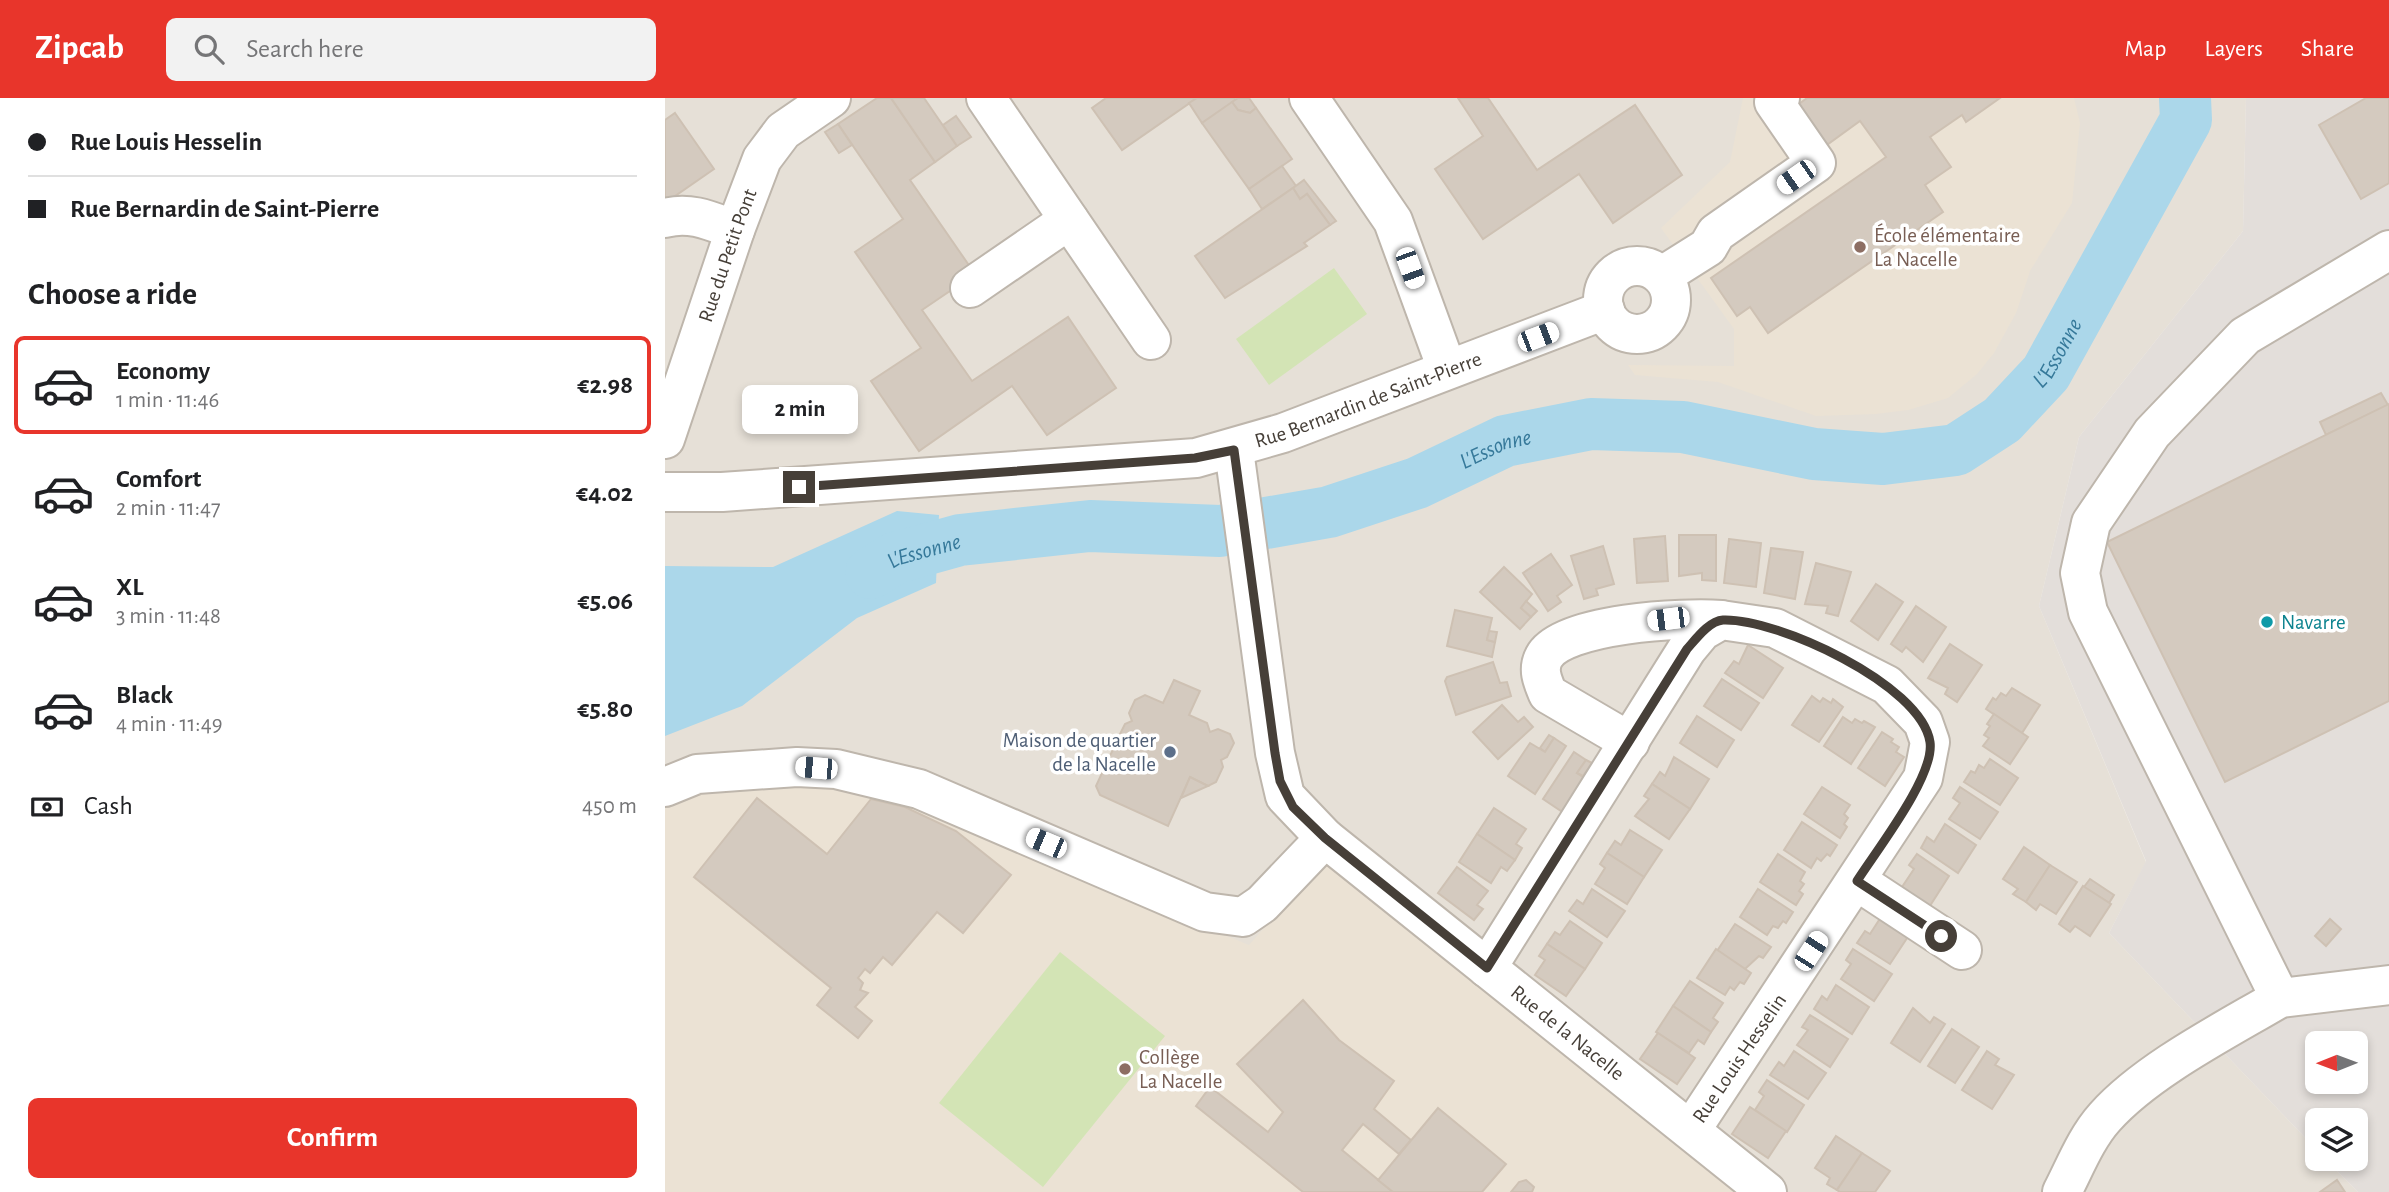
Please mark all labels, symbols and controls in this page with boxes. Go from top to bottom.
search box [166,18,656,81]
icon: search [190,30,228,68]
text: Zipcab [35,32,124,65]
text: Search here [246,36,364,62]
text: Map [2124,37,2166,61]
text: Layers [2204,37,2263,61]
text: Share [2301,37,2354,61]
text: Rue Louis Hesselin [70,129,262,155]
car [1773,156,1820,198]
street label: Rue du Petit Pont [695,186,761,325]
text: Rue Bernardin de Saint-Pierre [70,196,379,222]
place label: École élémentaire La Nacelle [1874,223,2020,270]
marker: École élémentaire La Nacelle [1852,239,1868,255]
car [1393,245,1428,291]
text: Choose a ride [28,278,197,310]
water label: L'Essonne [2029,315,2087,393]
car [1515,320,1562,354]
street label: Rue Bernardin de Saint-Pierre [1252,348,1484,452]
icon: car [32,354,95,417]
text: Economy [116,358,210,384]
text: €2.98 [577,372,633,398]
callout: 2 min [741,386,857,434]
text: 1 min · 11:46 [116,389,219,412]
text: 2 min [774,398,826,421]
water label: L'Essonne [1456,426,1534,474]
icon: car [32,462,95,525]
text: Comfort [116,466,201,492]
route end [783,471,815,503]
text: €4.02 [576,480,633,506]
text: 2 min · 11:47 [116,497,221,520]
water label: L'Essonne [883,530,964,573]
icon: car [32,570,95,633]
text: XL [116,574,143,600]
text: €5.06 [578,588,633,614]
text: 3 min · 11:48 [116,605,221,628]
car [1646,606,1691,632]
place label: Navarre [2281,612,2346,633]
marker: Navarre [2259,614,2275,630]
icon: car [32,678,95,741]
text: Black [116,682,173,708]
text: €5.80 [577,696,633,722]
text: 4 min · 11:49 [116,713,223,736]
place label: Maison de quartier de la Nacelle [1003,730,1156,775]
marker: Maison de quartier de la Nacelle [1162,744,1178,760]
car [795,756,838,780]
icon: cash [28,788,66,826]
text: Cash [84,793,133,819]
text: 450 m [582,795,637,818]
car [1023,825,1070,861]
route start [1925,920,1957,952]
car [1791,928,1832,974]
street label: Rue de la Nacelle [1507,981,1628,1084]
street label: Rue Louis Hesselin [1689,990,1790,1127]
north arrow [2305,1031,2368,1094]
map controls [2305,1031,2368,1171]
place label: Collège La Nacelle [1139,1047,1222,1092]
marker: Collège La Nacelle [1117,1061,1133,1077]
button: Confirm [28,1098,637,1178]
button: layers [2305,1108,2368,1171]

